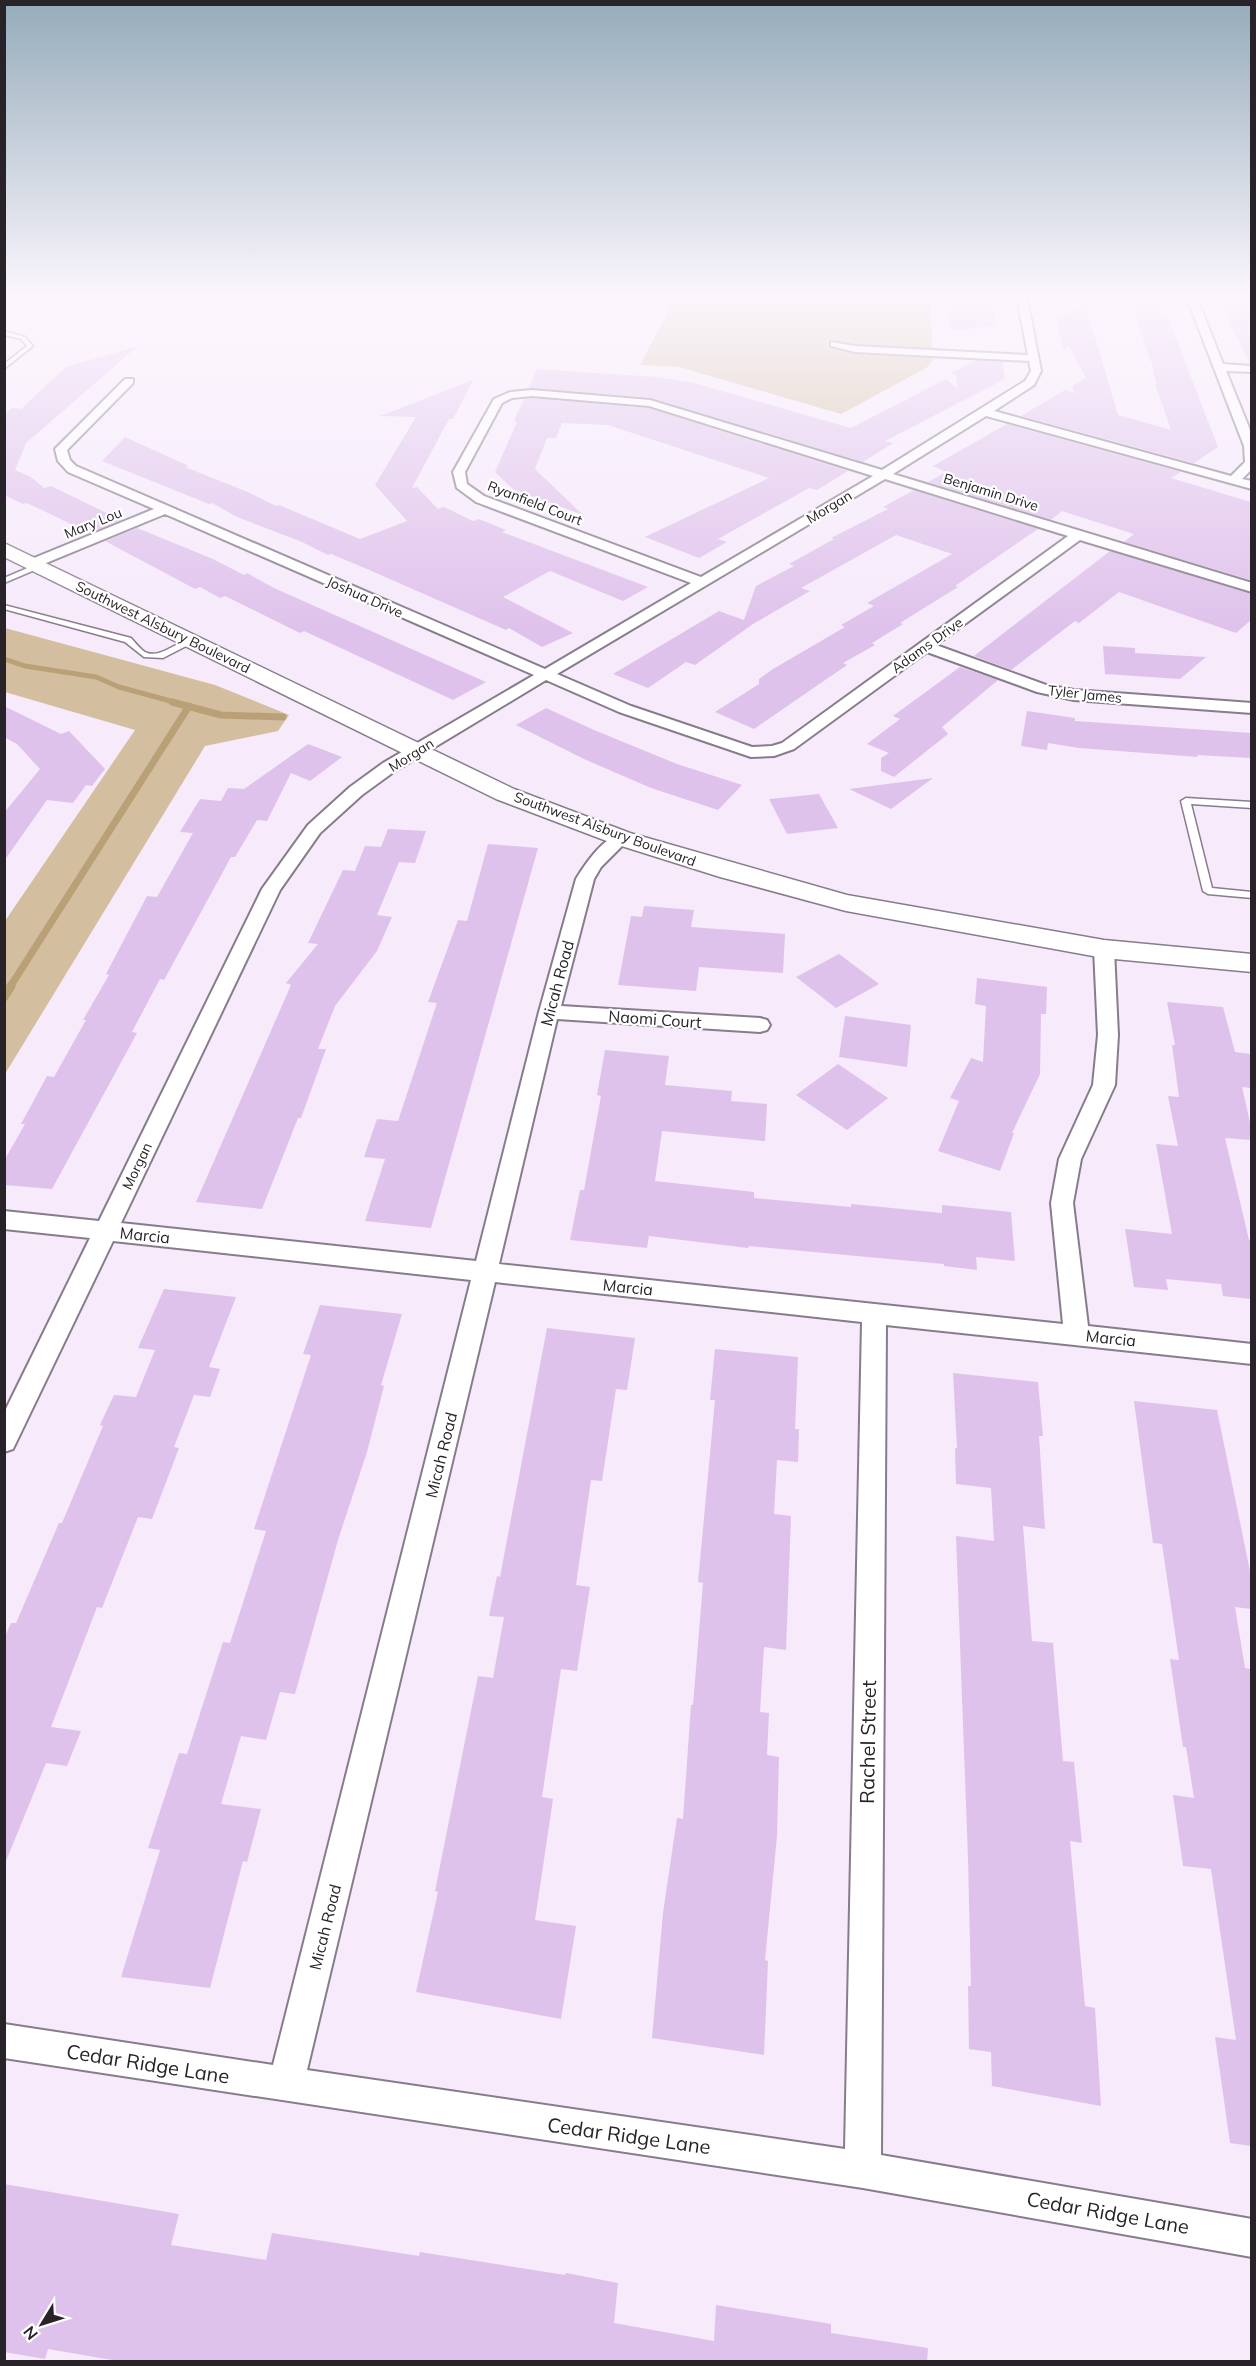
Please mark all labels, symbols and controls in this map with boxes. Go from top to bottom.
street label: Benjamin Drive [941,469,1041,515]
street label: Ryanfield Court [485,477,585,529]
street label: Morgan [803,486,855,528]
street label: Mary Lou [62,503,124,543]
street label: Joshua Drive [324,572,406,622]
street label: Southwest Alsbury Boulevard [73,577,253,677]
street label: Adams Drive [888,613,966,677]
street label: Tyler James [1047,681,1123,707]
street label: Morgan [385,734,437,776]
street label: Southwest Alsbury Boulevard [512,788,698,870]
street label: Micah Road [536,938,578,1028]
street label: Naomi Court [608,1006,703,1032]
street label: Morgan [118,1140,156,1192]
street label: Marcia [119,1222,171,1248]
street label: Marcia [602,1274,654,1300]
street label: Marcia [1085,1325,1137,1351]
street label: Micah Road [421,1410,461,1500]
street label: Rachel Street [854,1680,881,1804]
street label: Micah Road [305,1882,345,1972]
street label: Cedar Ridge Lane [65,2038,231,2089]
street label: Cedar Ridge Lane [546,2112,712,2159]
street label: Cedar Ridge Lane [1025,2186,1191,2239]
north arrow [12,2294,72,2354]
text: N [19,2322,42,2344]

